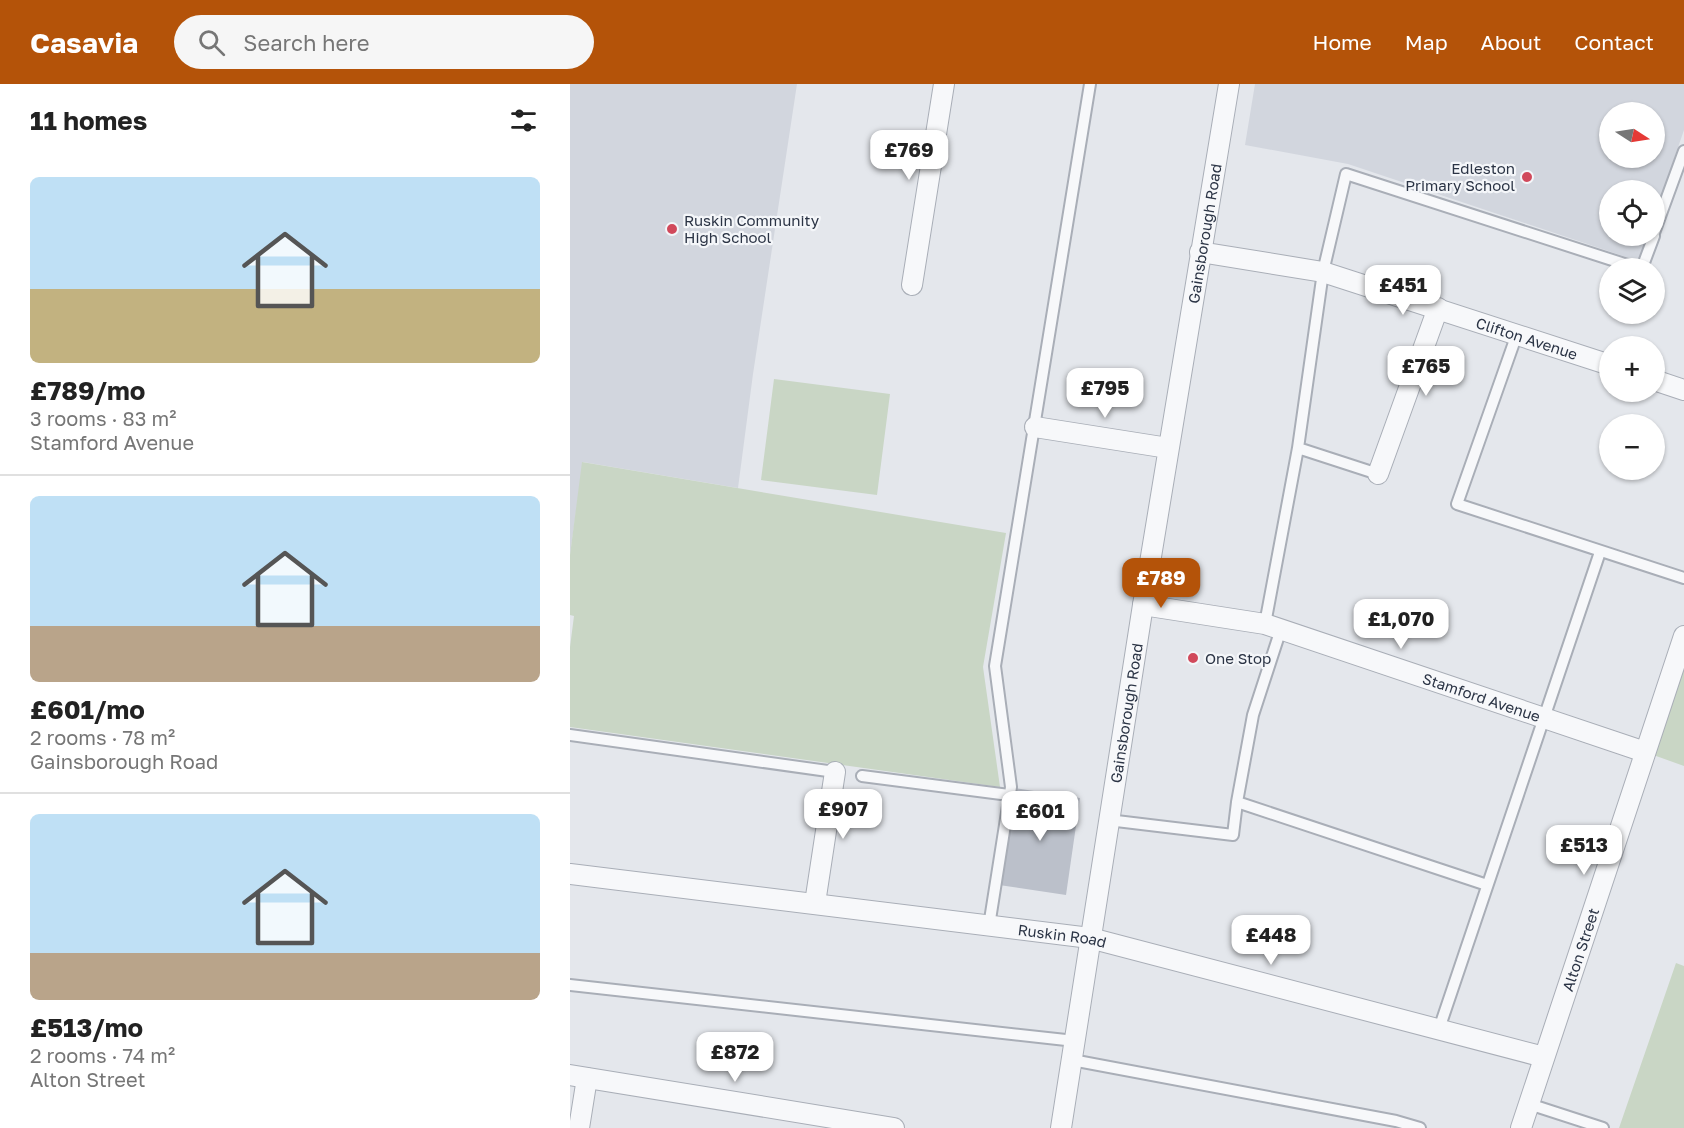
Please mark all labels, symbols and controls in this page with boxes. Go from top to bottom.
search box [174,15,594,69]
text: Casavia [30,26,138,59]
icon: search [195,26,228,59]
text: Search here [243,29,369,56]
text: Home [1312,29,1372,55]
text: Map [1405,29,1448,55]
text: About [1481,29,1541,55]
text: Contact [1574,29,1654,55]
north arrow [1599,102,1665,168]
map controls [1599,102,1665,480]
icon: filters [507,104,540,137]
text: 11 homes [30,105,147,136]
pin: £769 [873,130,945,181]
text: £769 [884,137,934,161]
place label: Edleston Primary School [1405,159,1515,194]
street label: Gainsborough Road [1184,162,1225,305]
marker: Edleston Primary School [1520,170,1534,184]
button: locate [1599,180,1665,246]
place label: Ruskin Community High School [684,211,820,246]
icon: home [231,216,339,324]
marker: Ruskin Community High School [665,222,679,236]
button: layers [1599,258,1665,324]
pin: £451 [1367,265,1439,316]
text: £451 [1379,272,1427,296]
street label: Clifton Avenue [1474,313,1580,363]
button: + [1599,336,1665,402]
pin: £765 [1390,346,1462,397]
text: £765 [1402,353,1451,377]
pin: £795 [1069,368,1141,419]
text: £789/mo [30,375,145,406]
text: £795 [1081,375,1130,399]
text: 3 rooms · 83 m² [30,406,176,430]
button: − [1599,414,1665,480]
text: Stamford Avenue [30,430,194,454]
icon: home [231,535,339,643]
pin: £789 [1125,558,1197,609]
text: £789 [1136,565,1186,589]
pin: £1,070 [1352,599,1450,650]
text: £1,070 [1368,606,1434,630]
street label: Gainsborough Road [1106,642,1146,784]
place label: One Stop [1205,649,1271,667]
marker: One Stop [1186,651,1200,665]
street label: Stamford Avenue [1420,669,1543,725]
text: £601/mo [30,694,145,725]
text: 2 rooms · 78 m² [30,725,175,749]
text: Gainsborough Road [30,749,218,773]
pin: £907 [807,789,879,840]
pin: £601 [1004,791,1076,842]
text: £907 [818,796,868,820]
text: £601 [1015,798,1065,822]
pin: £513 [1548,825,1620,876]
text: £513 [1560,832,1608,856]
icon: home [231,853,339,961]
street label: Alton Street [1558,906,1602,994]
pin: £448 [1235,915,1307,966]
street label: Ruskin Road [1017,920,1108,951]
text: £448 [1246,922,1297,946]
text: £513/mo [30,1012,143,1043]
pin: £872 [699,1032,771,1083]
text: £872 [710,1039,760,1063]
text: 2 rooms · 74 m² [30,1043,175,1067]
text: Alton Street [30,1067,146,1091]

